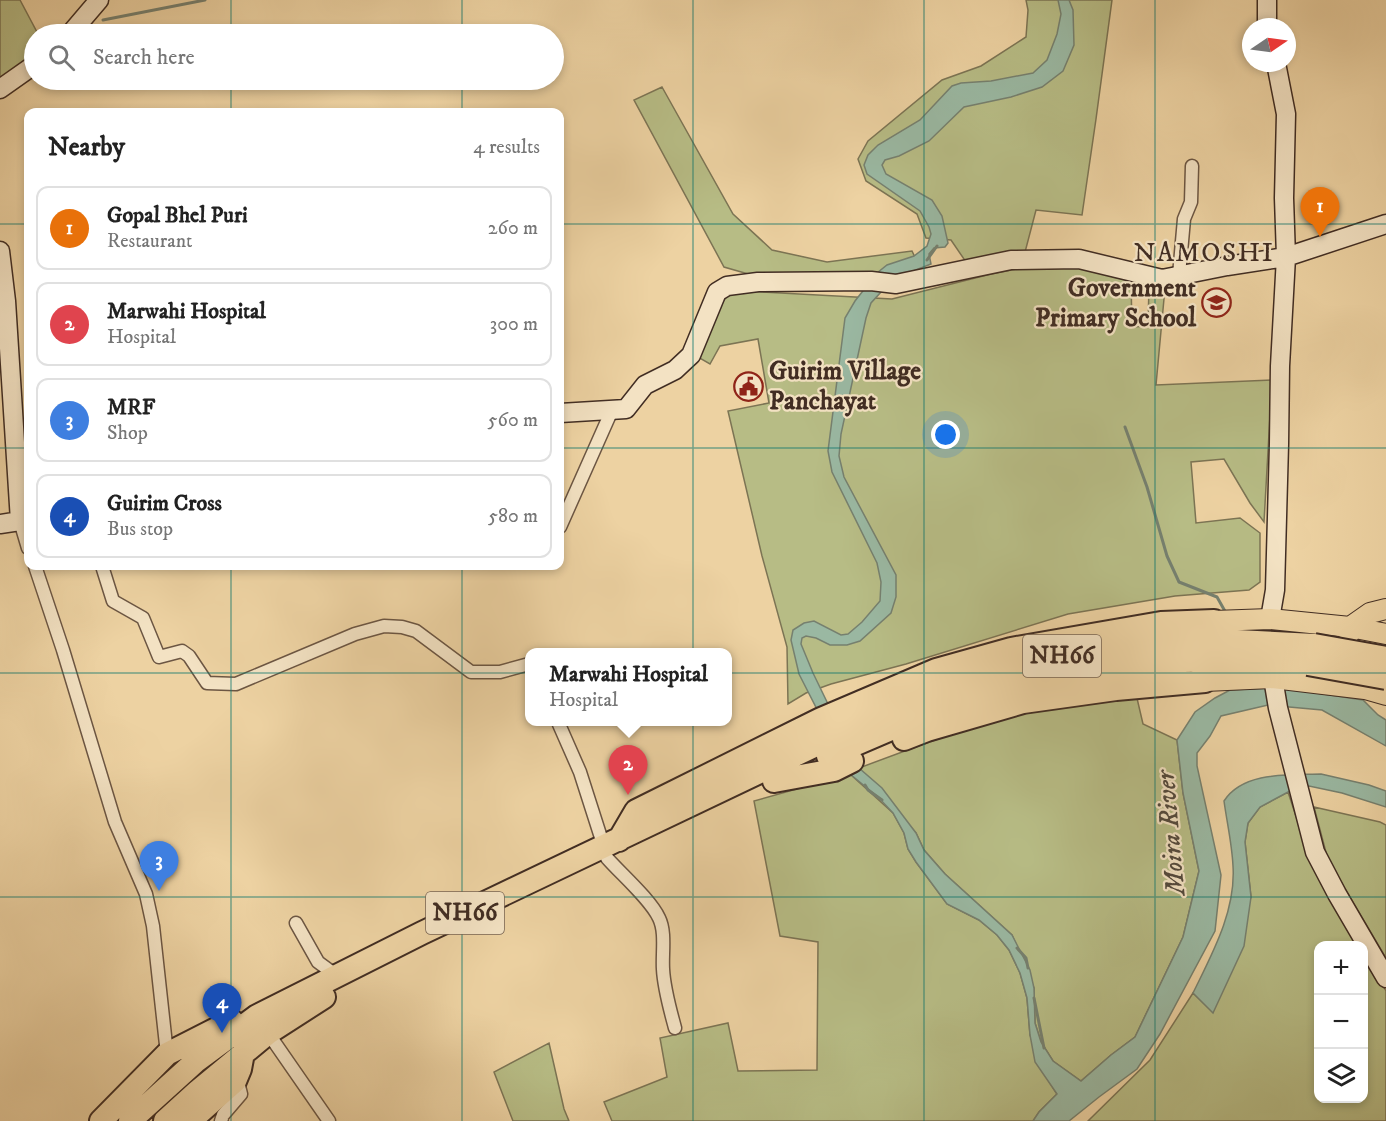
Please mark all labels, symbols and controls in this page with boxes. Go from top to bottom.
north arrow [1242,18,1296,72]
search box [24,24,564,90]
icon: search [45,41,78,74]
text: Search here [93,44,195,71]
text: Nearby [48,131,125,164]
text: 4 results [473,135,540,160]
pin: 1 [1300,188,1340,237]
text: Gopal Bhel Puri [107,202,248,229]
text: 1 [66,216,73,241]
text: 260 m [488,216,538,241]
text: Restaurant [107,229,192,254]
district label: NAMOSHI [1134,236,1274,270]
place label: Government Primary School [1035,272,1197,335]
school or university icon: Government Primary School [1201,287,1233,319]
text: Marwahi Hospital [107,298,266,325]
text: 2 [65,312,74,337]
text: 300 m [490,312,538,337]
text: Hospital [107,325,176,350]
place label: Guirim Village Panchayat [769,355,921,418]
public building icon: Guirim Village Panchayat [732,370,764,402]
text: MRF [107,394,155,421]
text: 3 [66,408,73,433]
text: 560 m [488,408,538,433]
your location [931,420,960,449]
text: Shop [107,421,148,446]
text: Guirim Cross [107,490,222,517]
text: 4 [64,504,75,529]
text: 580 m [488,504,538,529]
text: Bus stop [107,517,173,542]
road number: NH66 [1023,635,1101,677]
popup [525,648,732,726]
text: Marwahi Hospital [549,661,708,688]
text: Hospital [549,688,618,713]
pin: 2 [608,746,648,795]
water label: Moira River [1148,767,1194,899]
pin: 3 [140,842,178,891]
road number: NH66 [426,892,504,934]
map controls [1314,941,1368,1103]
button: + [1314,941,1368,995]
pin: 4 [202,984,242,1033]
button: − [1314,995,1368,1049]
button: layers [1314,1049,1368,1103]

